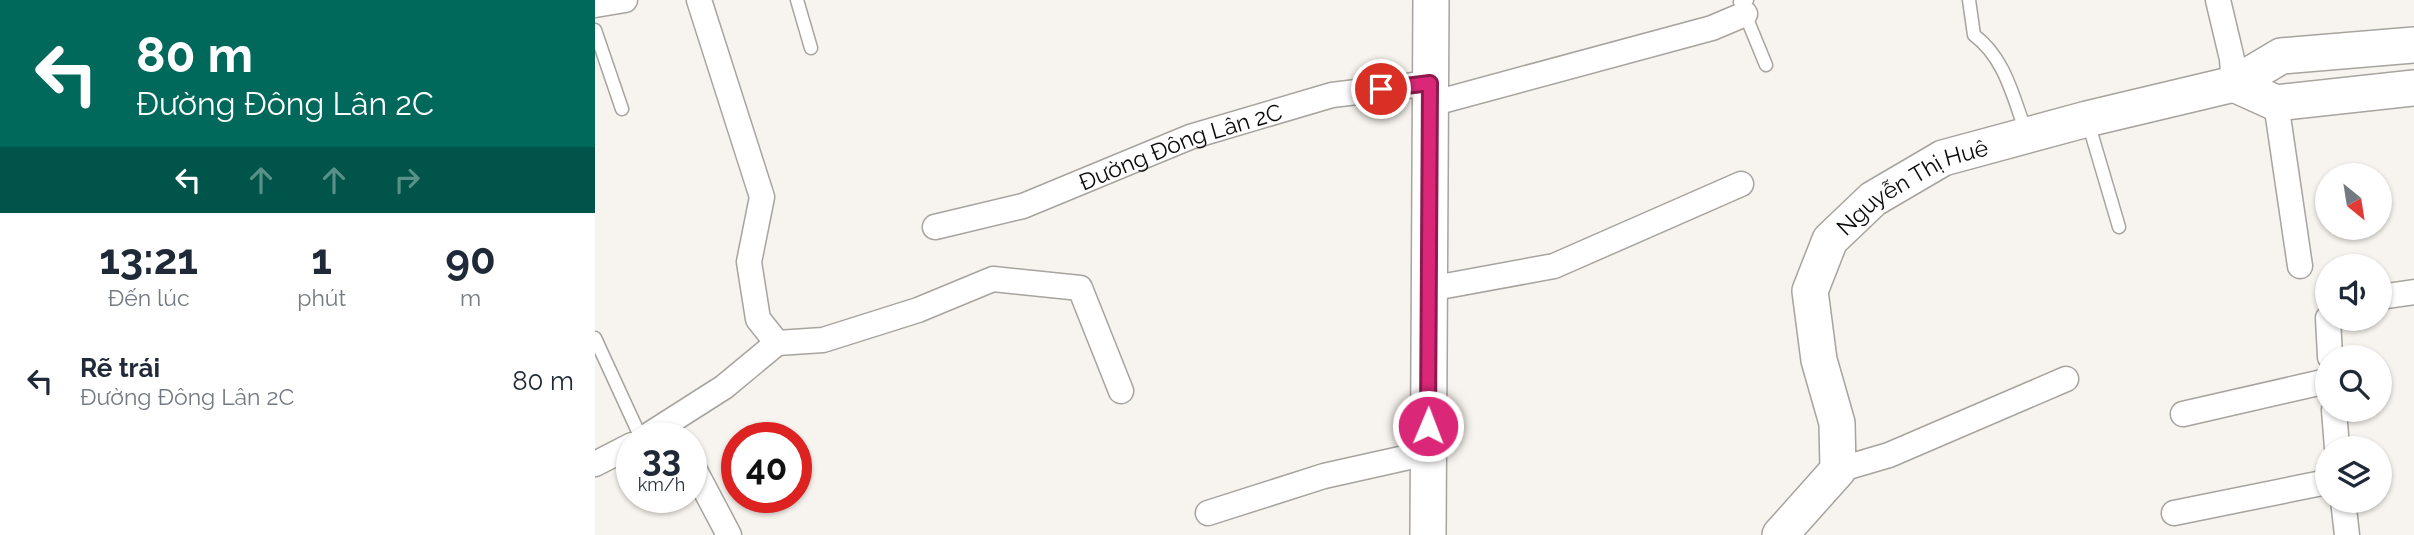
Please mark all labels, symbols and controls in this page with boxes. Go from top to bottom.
text: 80 m [136,26,253,83]
icon: left [21,28,112,119]
pin [1351,59,1411,119]
icon: arrive [1362,70,1400,108]
text: Đường Đông Lân 2C [136,85,434,122]
street label: Đường Đông Lân 2C [1075,97,1285,195]
street label: Nguyễn Thị Huê [1831,133,1991,240]
icon: left [169,161,207,199]
icon: ahead [242,161,280,199]
icon: ahead [315,161,353,199]
icon: right [388,161,426,199]
north arrow [2315,163,2392,240]
map controls [2315,163,2392,513]
text: 13:21 [99,235,198,284]
text: 1 [311,235,332,284]
text: 90 [445,235,496,284]
button: sound [2315,254,2392,331]
text: Đến lúc [108,284,190,311]
text: phút [297,284,346,311]
text: m [460,284,481,311]
button: search [2315,345,2392,422]
text: Rẽ trái [80,353,160,383]
icon: left [21,362,59,400]
text: 80 m [512,366,574,396]
text: Đường Đông Lân 2C [80,383,294,410]
position arrow [1391,389,1465,463]
speed limit sign: 40 [721,422,812,513]
button: layers [2315,436,2392,513]
text: 33 [642,438,681,479]
text: km/h [638,474,685,495]

